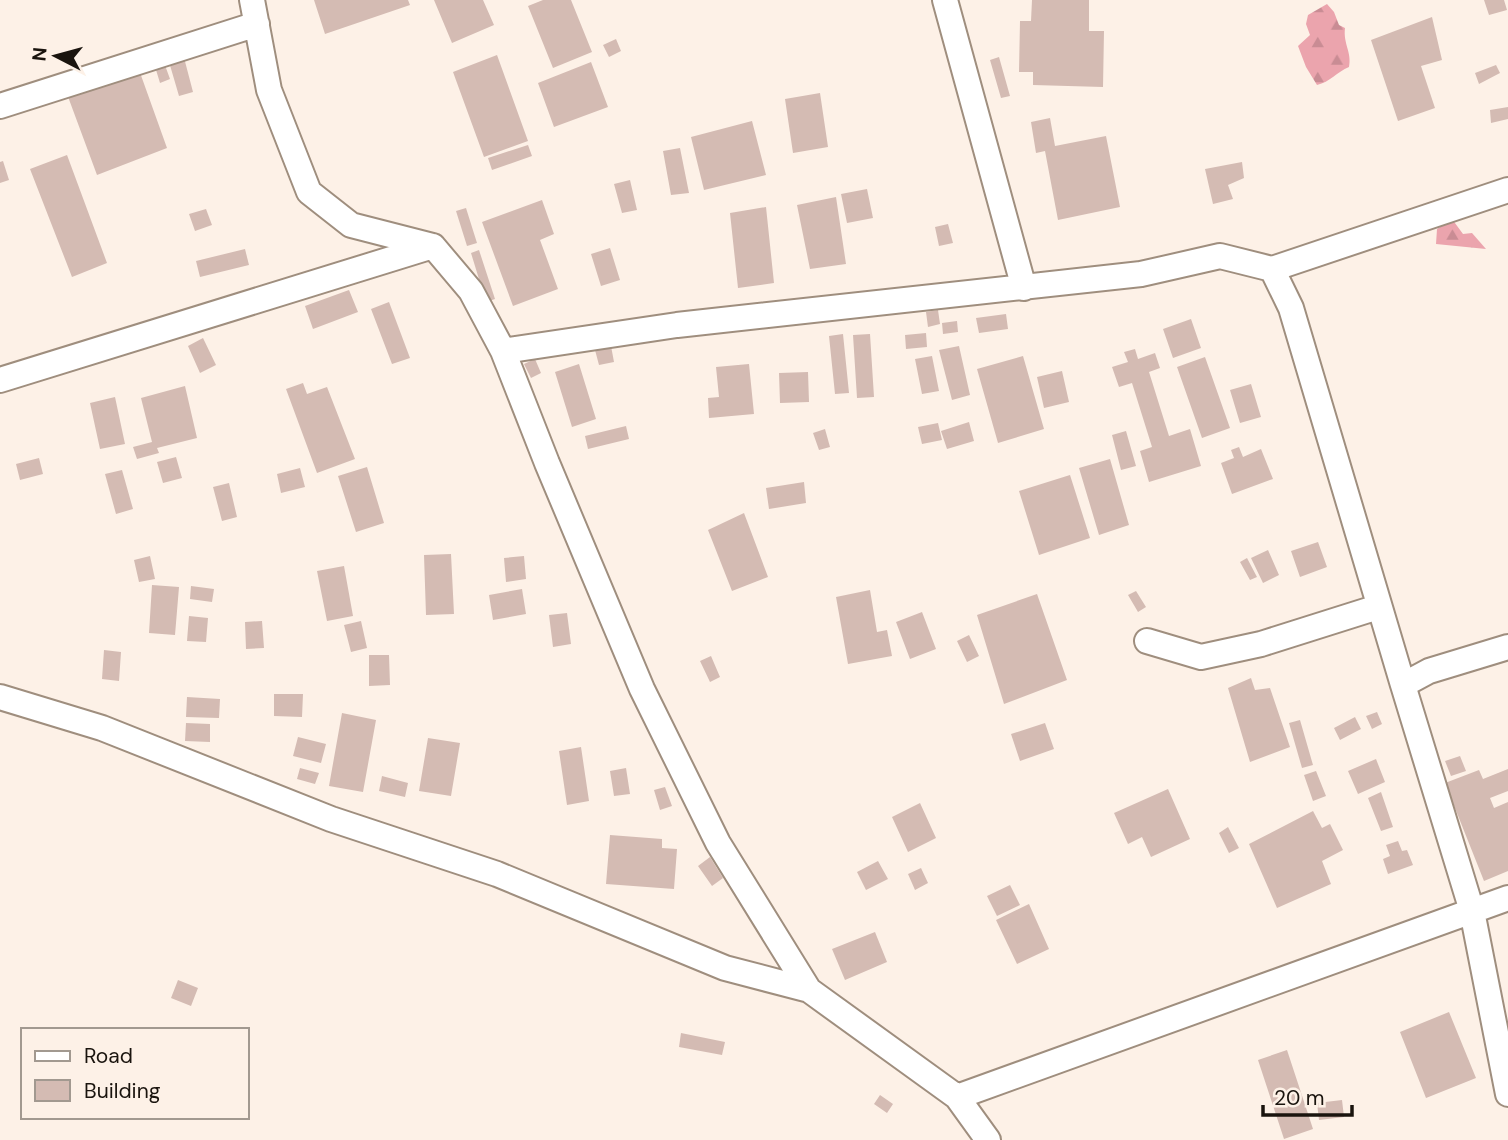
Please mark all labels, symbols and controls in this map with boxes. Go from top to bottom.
north arrow [21,21,91,91]
text: N [26,46,53,62]
legend [21,1028,248,1119]
text: Road [84,1042,133,1070]
scale bar [1263,1074,1352,1118]
text: Building [84,1077,161,1105]
text: 20 m [1274,1084,1325,1112]

